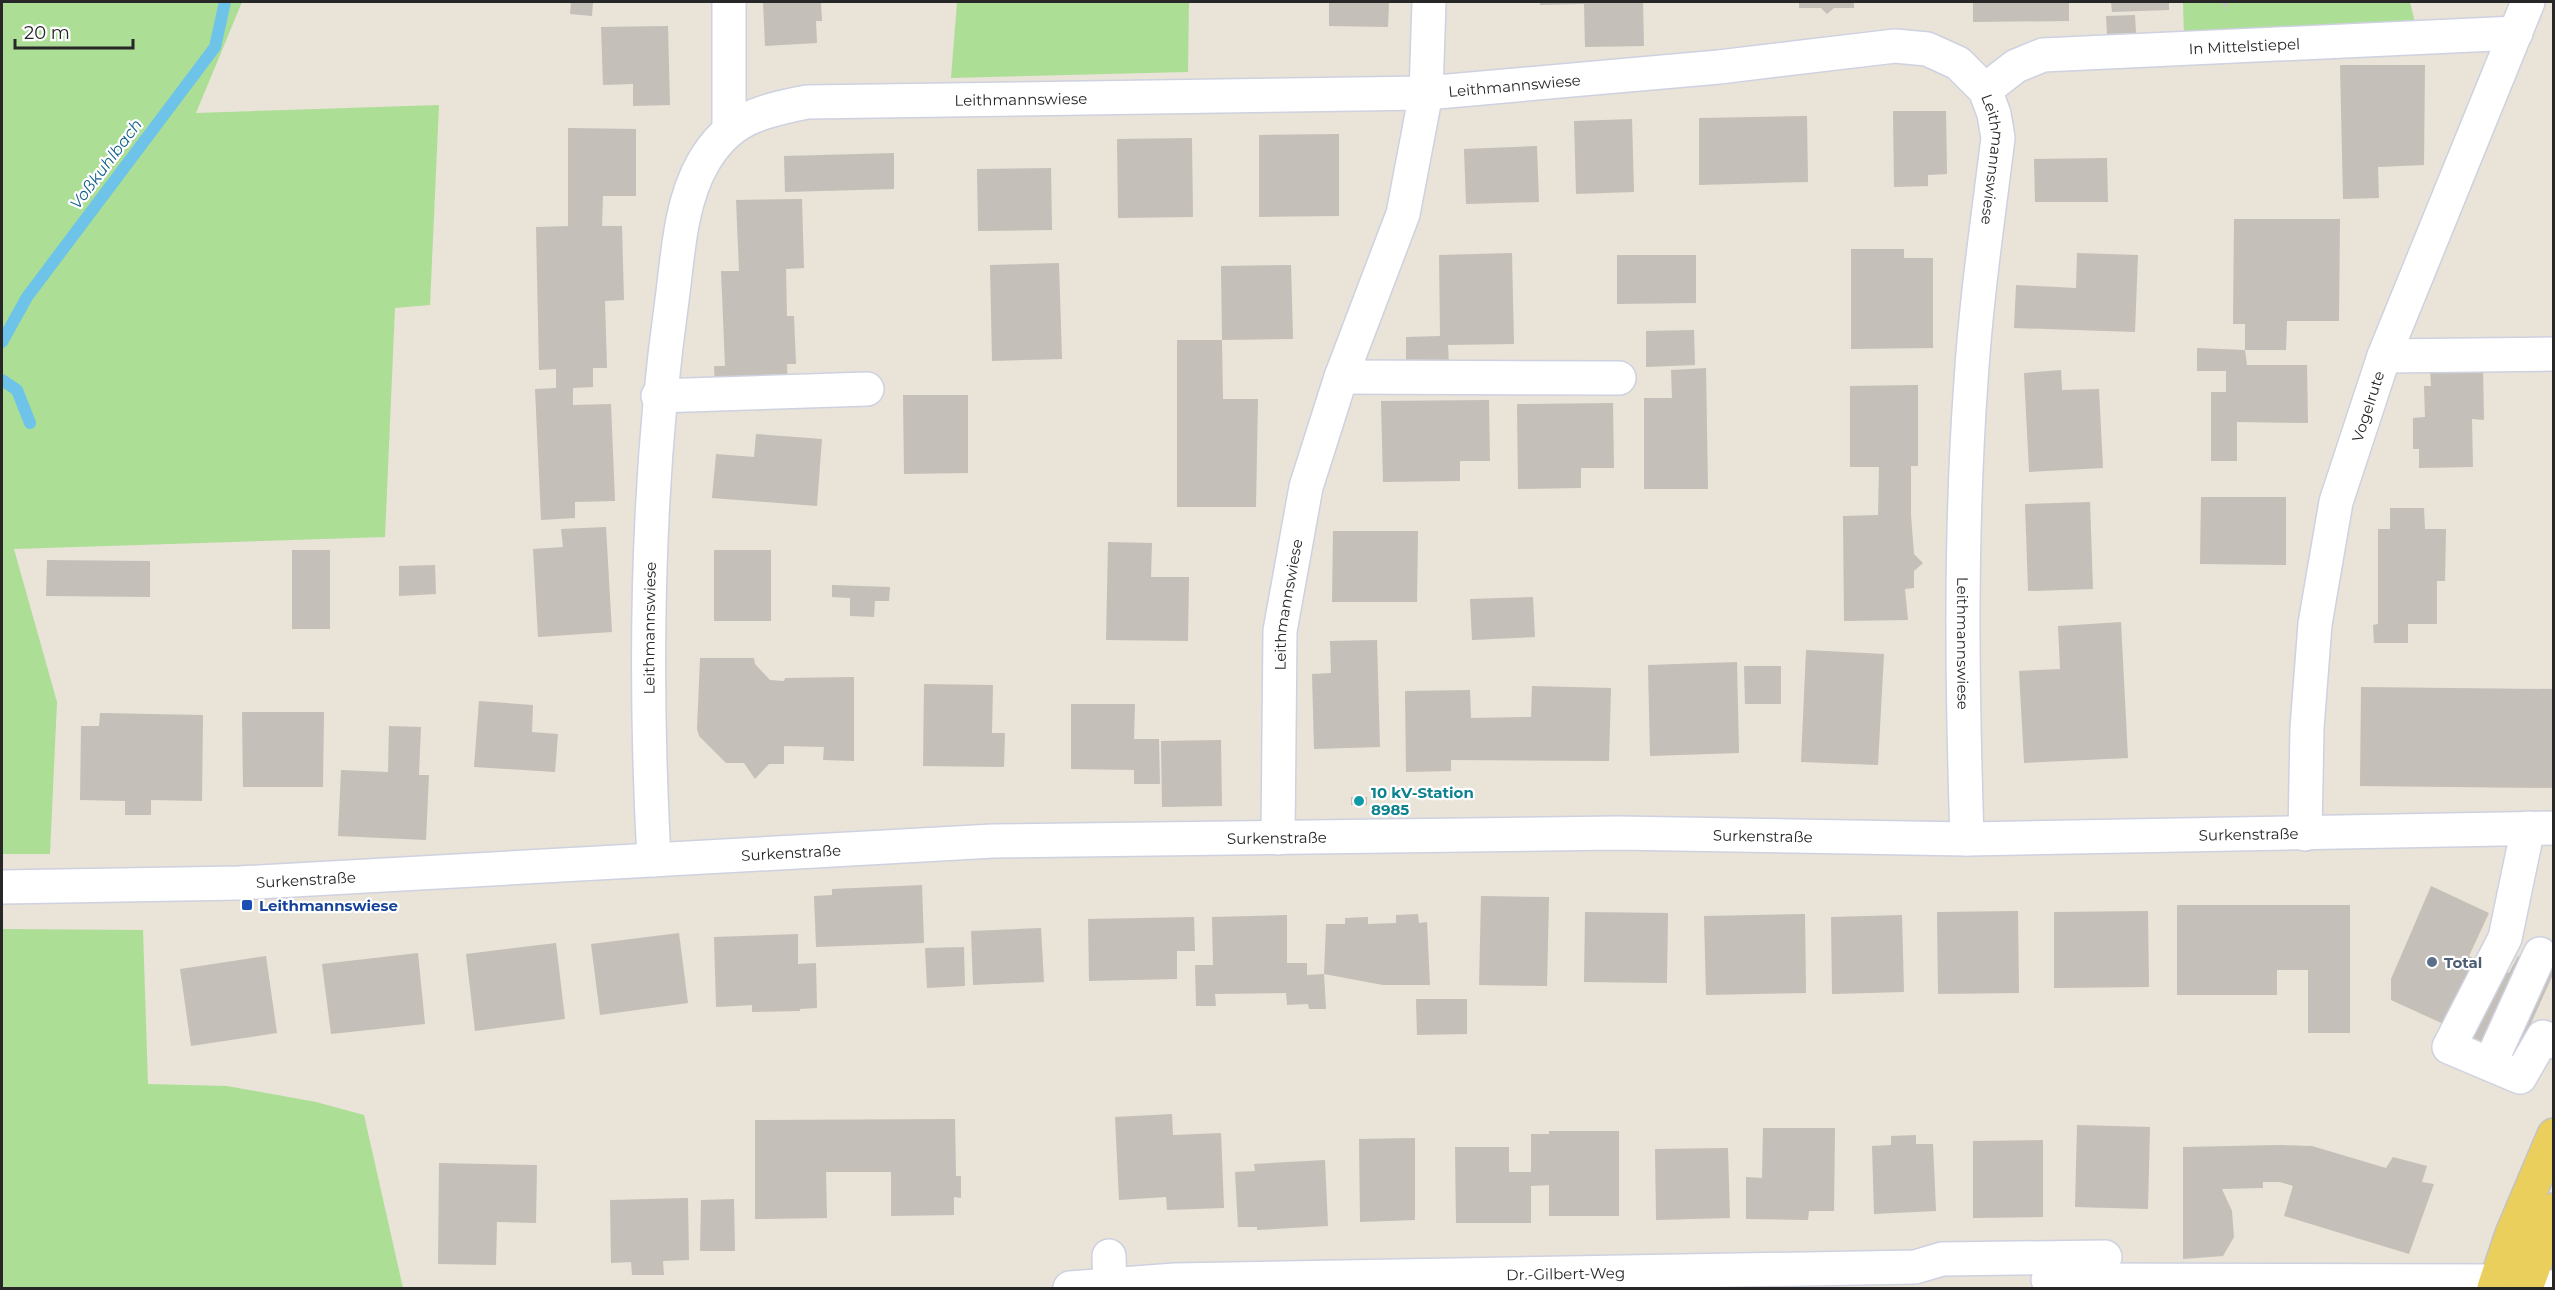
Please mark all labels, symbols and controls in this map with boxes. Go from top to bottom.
scale bar [15,12,134,50]
text: 20 m [24,22,70,44]
street label: In Mittelstiepel [2188,34,2301,58]
street label: Leithmannswiese [1447,70,1581,100]
street label: Leithmannswiese [954,88,1087,109]
street label: Leithmannswiese [1978,91,2008,226]
water label: Voßkuhlbach [66,115,146,213]
street label: Vogelrute [2347,368,2388,444]
street label: Leithmannswiese [1270,537,1306,671]
street label: Leithmannswiese [639,561,660,695]
street label: Leithmannswiese [1953,577,1973,710]
place label: 10 kV-Station 8985 [1371,783,1474,819]
marker: 10 kV-Station 8985 [1352,794,1366,808]
street label: Surkenstraße [2199,823,2299,844]
street label: Surkenstraße [1713,825,1813,846]
street label: Surkenstraße [1227,827,1327,848]
street label: Surkenstraße [741,840,841,865]
street label: Surkenstraße [255,867,356,892]
place label: Leithmannswiese [259,896,398,915]
marker: Leithmannswiese [240,898,254,912]
place label: Total [2444,953,2482,972]
marker: Total [2425,955,2439,969]
street label: Dr.-Gilbert-Weg [1506,1263,1625,1284]

